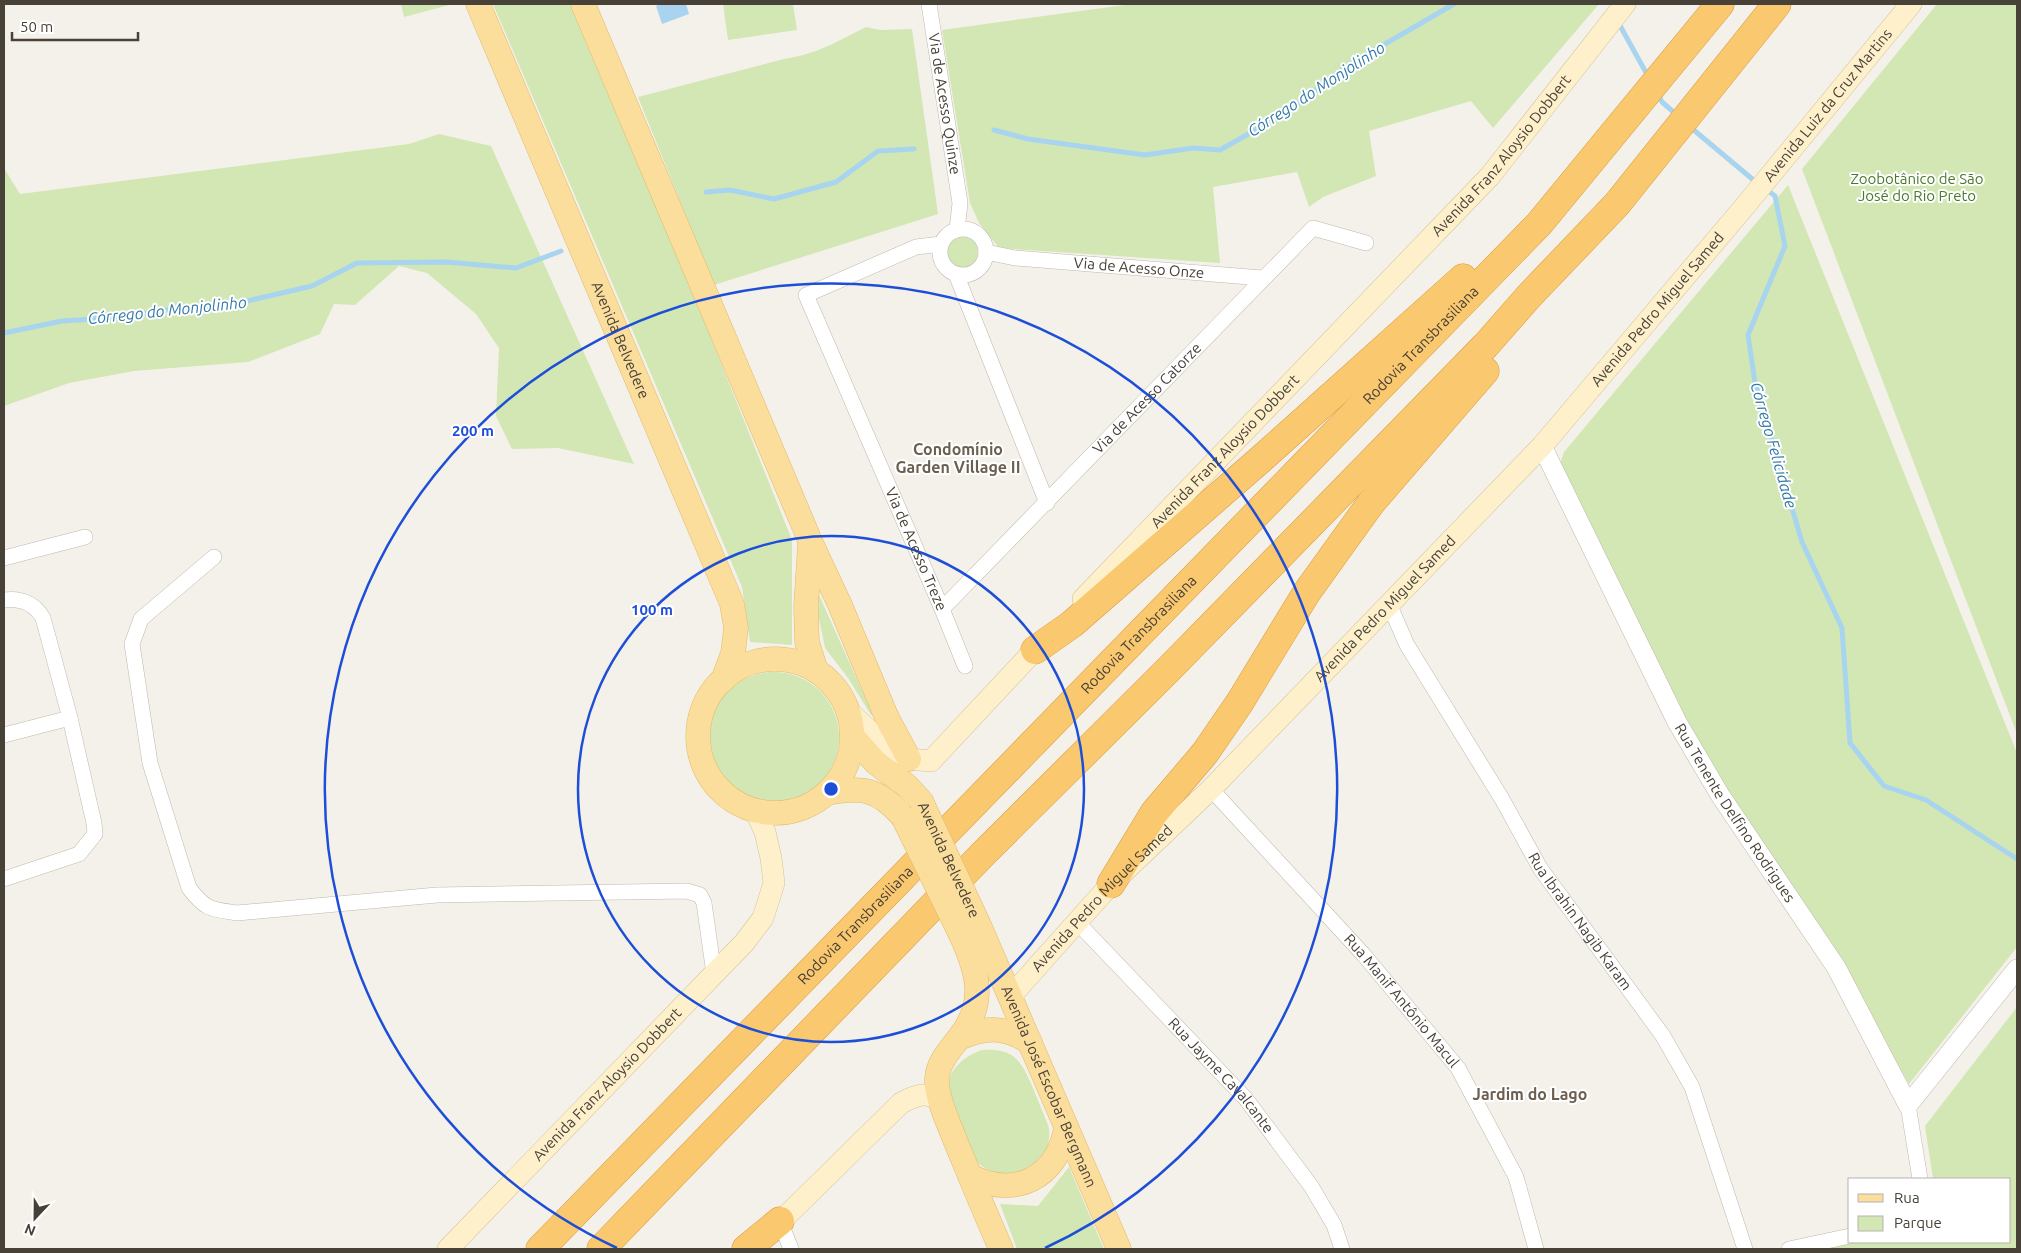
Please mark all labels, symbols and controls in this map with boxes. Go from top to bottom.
scale bar [12,10,139,42]
text: 50 m [20,18,53,35]
street label: Avenida Luiz da Cruz Martins [1760,25,1895,185]
street label: Via de Acesso Quinze [926,32,964,176]
water label: Córrego do Monjolinho [1244,38,1388,140]
street label: Avenida Franz Aloysio Dobbert [1428,71,1574,239]
park label: Zoobotânico de São José do Rio Preto [1850,170,1984,204]
street label: Avenida Pedro Miguel Samed [1587,229,1727,389]
street label: Via de Acesso Onze [1073,254,1205,281]
street label: Avenida Belvedere [588,279,653,401]
street label: Rodovia Transbrasiliana [1359,282,1482,407]
water label: Córrego do Monjolinho [87,293,248,327]
street label: Via de Acesso Catorze [1089,339,1204,457]
street label: Avenida Franz Aloysio Dobbert [1147,371,1302,531]
water label: Córrego Felicidade [1747,380,1801,510]
text: 200 m [452,422,494,439]
district label: Condomínio Garden Village II [896,440,1020,476]
street label: Via de Acesso Treze [882,485,951,613]
street label: Avenida Pedro Miguel Samed [1310,532,1459,685]
street label: Rodovia Transbrasiliana [1077,572,1200,697]
text: 100 m [631,601,673,618]
street label: Rua Tenente Delfino Rodrigues [1672,720,1799,905]
centre of rings [822,780,840,798]
street label: Avenida Belvedere [915,799,983,920]
street label: Avenida Pedro Miguel Samed [1028,821,1176,975]
street label: Rua Ibrahin Nagib Karam [1525,849,1635,993]
street label: Rodovia Transbrasiliana [794,862,916,987]
street label: Rua Manif Antônio Macul [1341,930,1463,1071]
street label: Avenida José Escobar Bergmann [998,983,1100,1190]
street label: Avenida Franz Aloysio Dobbert [529,1004,685,1164]
street label: Rua Jayme Cavalcante [1165,1014,1277,1136]
district label: Jardim do Lago [1473,1085,1587,1103]
legend [1848,1178,2011,1243]
text: Rua [1894,1189,1920,1206]
north arrow [10,1193,60,1243]
text: Parque [1894,1214,1942,1231]
text: N [22,1221,38,1239]

